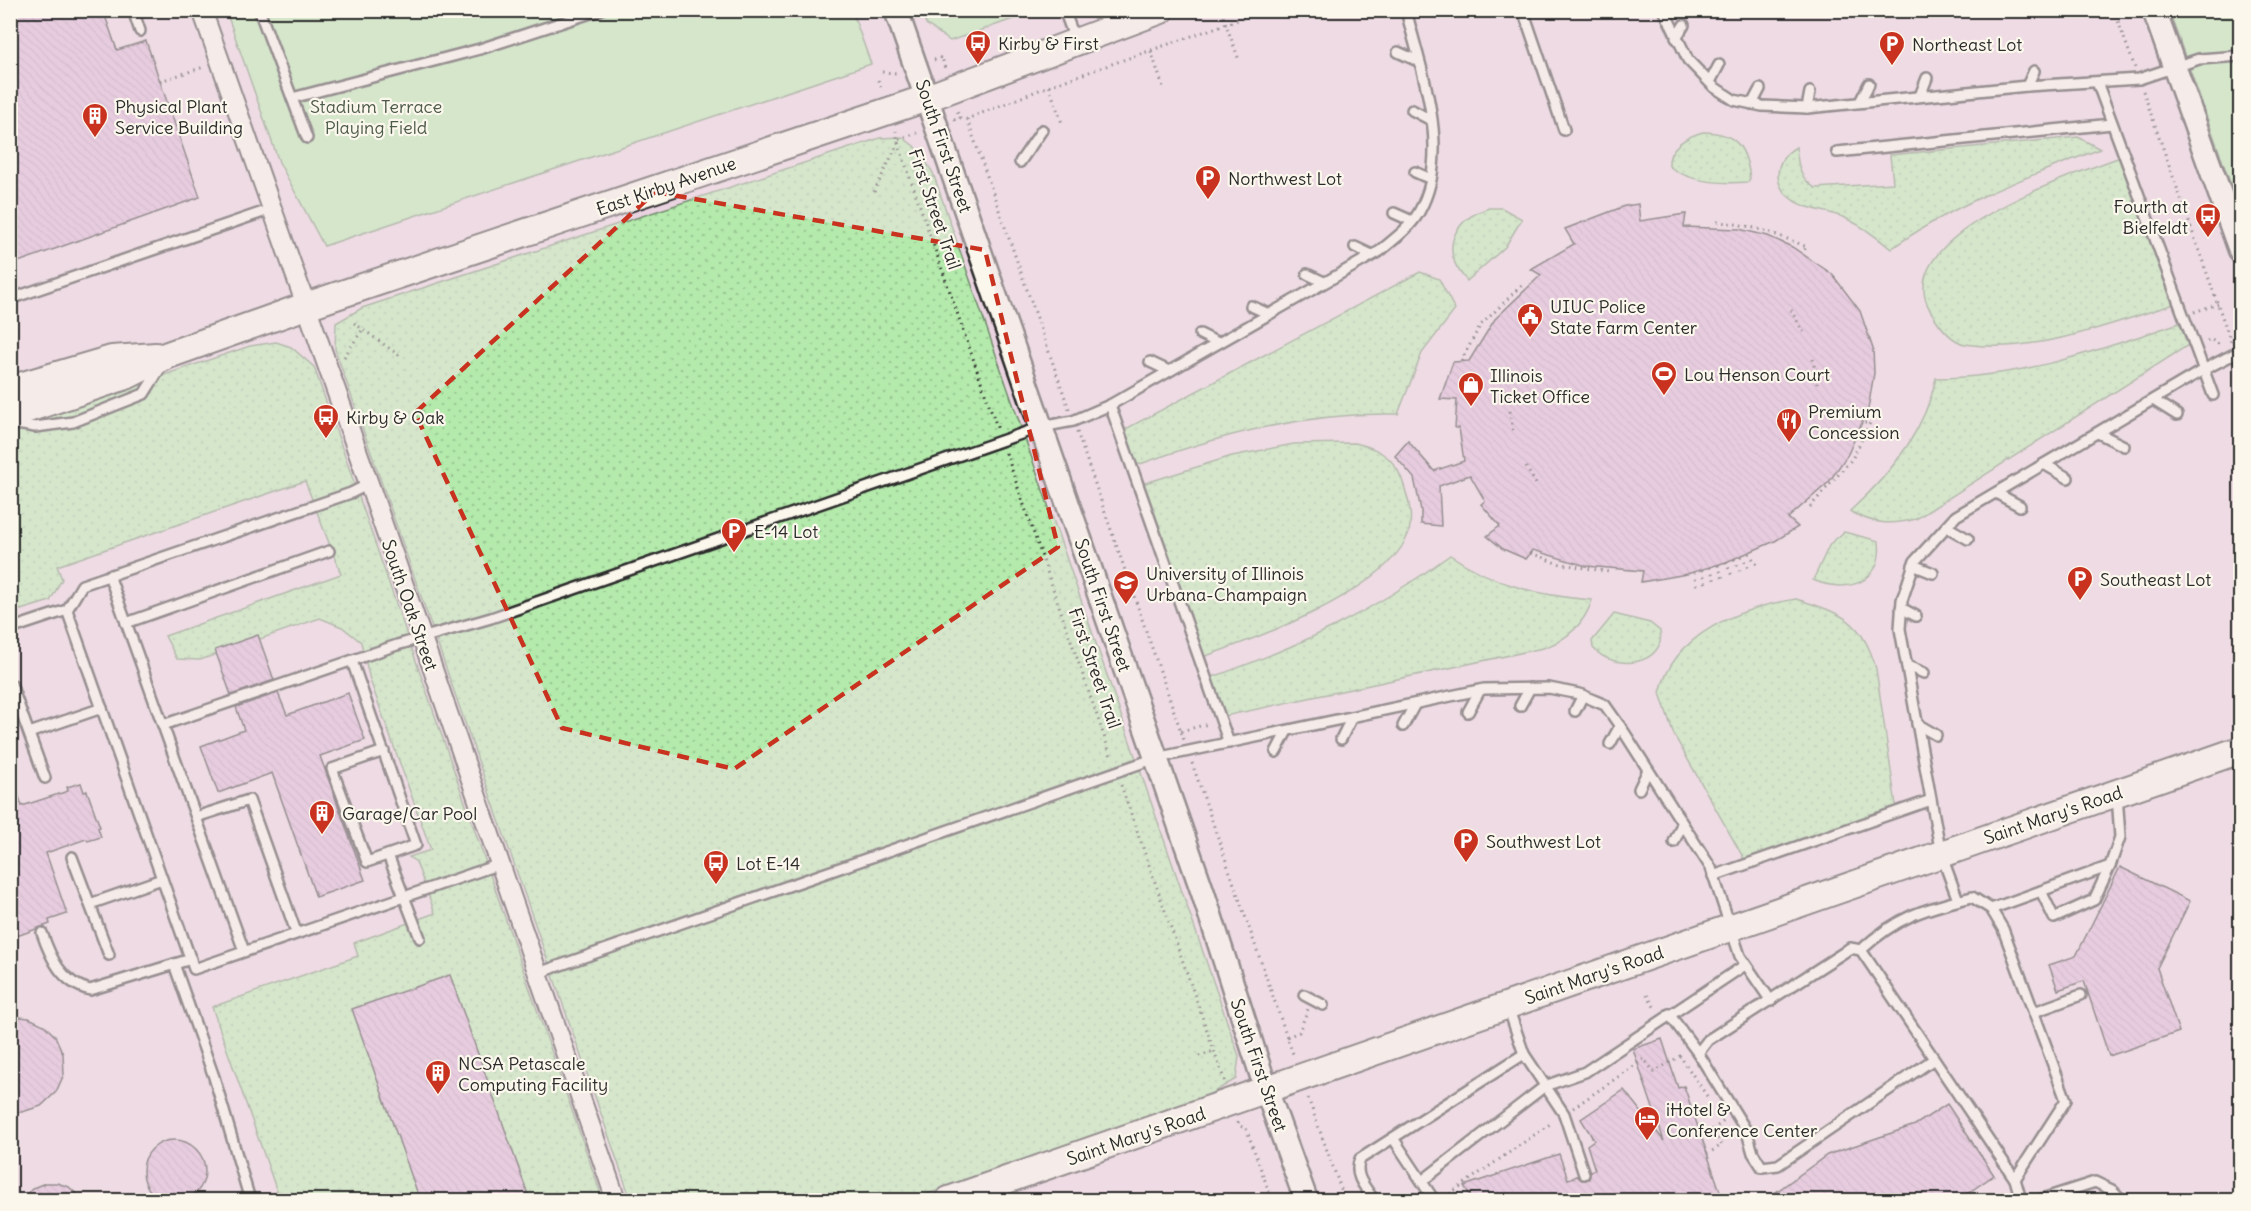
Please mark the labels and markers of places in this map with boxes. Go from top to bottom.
bus stop icon: Kirby & First [963,28,993,66]
parking icon: Northeast Lot [1877,29,1907,67]
place label: Kirby & First [998,32,1099,55]
place label: Northeast Lot [1912,33,2022,56]
place label: Physical Plant Service Building [115,95,243,139]
building icon: Physical Plant Service Building [80,101,110,139]
parking icon: Northwest Lot [1193,163,1223,201]
place label: Northwest Lot [1228,167,1342,190]
place label: Fourth at Bielfeldt [2114,195,2188,239]
bus stop icon: Fourth at Bielfeldt [2193,201,2223,239]
place label: UIUC Police State Farm Center [1550,295,1698,339]
public building icon: UIUC Police State Farm Center [1515,301,1545,339]
sports icon: Lou Henson Court [1649,359,1679,397]
place label: Lou Henson Court [1684,363,1830,386]
place label: Illinois Ticket Office [1490,364,1590,408]
shop icon: Illinois Ticket Office [1456,370,1486,408]
place label: Premium Concession [1808,400,1900,444]
bus stop icon: Kirby & Oak [311,402,341,440]
place label: Kirby & Oak [346,406,444,429]
restaurant icon: Premium Concession [1774,406,1804,444]
parking icon: E-14 Lot [719,516,749,554]
place label: E-14 Lot [754,520,818,543]
place label: University of Illinois Urbana-Champaign [1146,562,1307,606]
parking icon: Southeast Lot [2065,564,2095,602]
school or university icon: University of Illinois Urbana-Champaign [1111,568,1141,606]
place label: Southeast Lot [2100,568,2211,591]
building icon: Garage/Car Pool [307,798,337,836]
place label: Garage/Car Pool [342,802,477,825]
parking icon: Southwest Lot [1451,826,1481,864]
place label: Southwest Lot [1486,830,1601,853]
bus stop icon: Lot E-14 [701,848,731,886]
place label: Lot E-14 [736,852,800,875]
place label: NCSA Petascale Computing Facility [458,1052,608,1096]
building icon: NCSA Petascale Computing Facility [423,1058,453,1096]
place label: iHotel & Conference Center [1666,1098,1818,1142]
hotel icon: iHotel & Conference Center [1632,1104,1662,1142]

